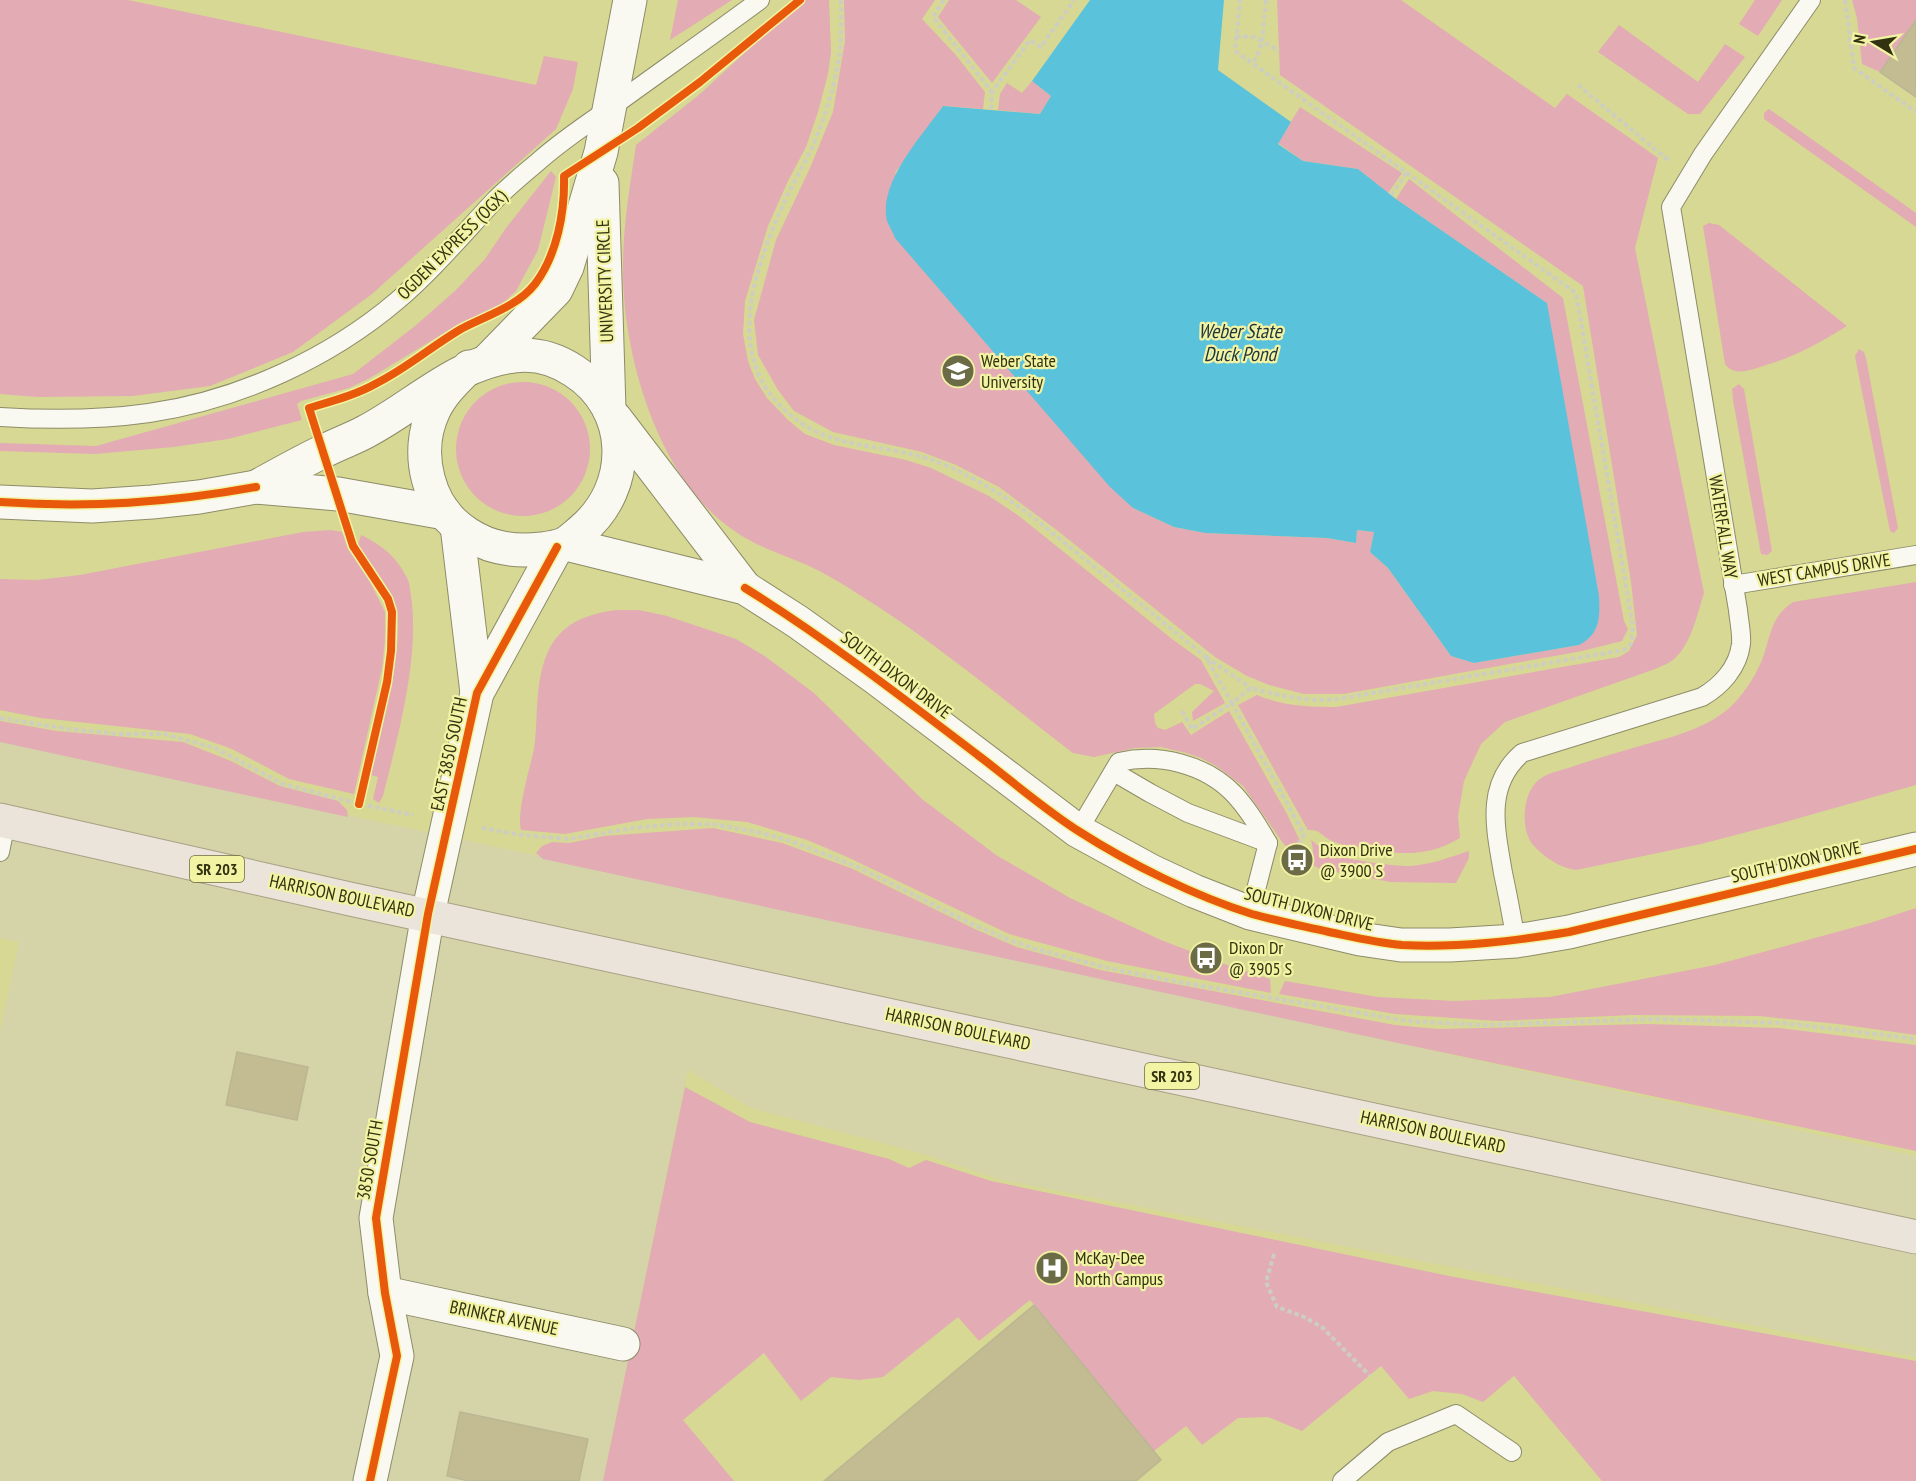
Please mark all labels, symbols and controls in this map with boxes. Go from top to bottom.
north arrow [1844,12,1904,72]
text: N [1849,33,1870,45]
street label: OGDEN EXPRESS (OGX) [392,184,512,304]
street label: UNIVERSITY CIRCLE [591,219,618,343]
water label: Weber State Duck Pond [1198,318,1283,367]
place label: Weber State University [981,349,1056,393]
school or university icon: Weber State University [940,353,976,389]
street label: WATERFALL WAY [1704,473,1743,581]
street label: WEST CAMPUS DRIVE [1756,548,1892,591]
street label: SOUTH DIXON DRIVE [836,626,956,724]
street label: EAST 3850 SOUTH [425,695,472,813]
street label: SOUTH DIXON DRIVE [1729,835,1863,888]
place label: Dixon Drive @ 3900 S [1320,838,1393,882]
bus stop icon: Dixon Drive @ 3900 S [1279,842,1315,878]
road number: SR 203 [190,856,244,882]
street label: HARRISON BOULEVARD [267,869,417,922]
street label: SOUTH DIXON DRIVE [1242,881,1376,936]
place label: Dixon Dr @ 3905 S [1229,936,1292,980]
bus stop icon: Dixon Dr @ 3905 S [1188,940,1224,976]
street label: HARRISON BOULEVARD [883,1002,1033,1055]
road number: SR 203 [1145,1063,1199,1089]
street label: HARRISON BOULEVARD [1358,1105,1508,1158]
street label: 3850 SOUTH [351,1118,388,1202]
place label: McKay-Dee North Campus [1075,1246,1163,1290]
hospital icon: McKay-Dee North Campus [1034,1250,1070,1286]
street label: BRINKER AVENUE [448,1295,560,1340]

